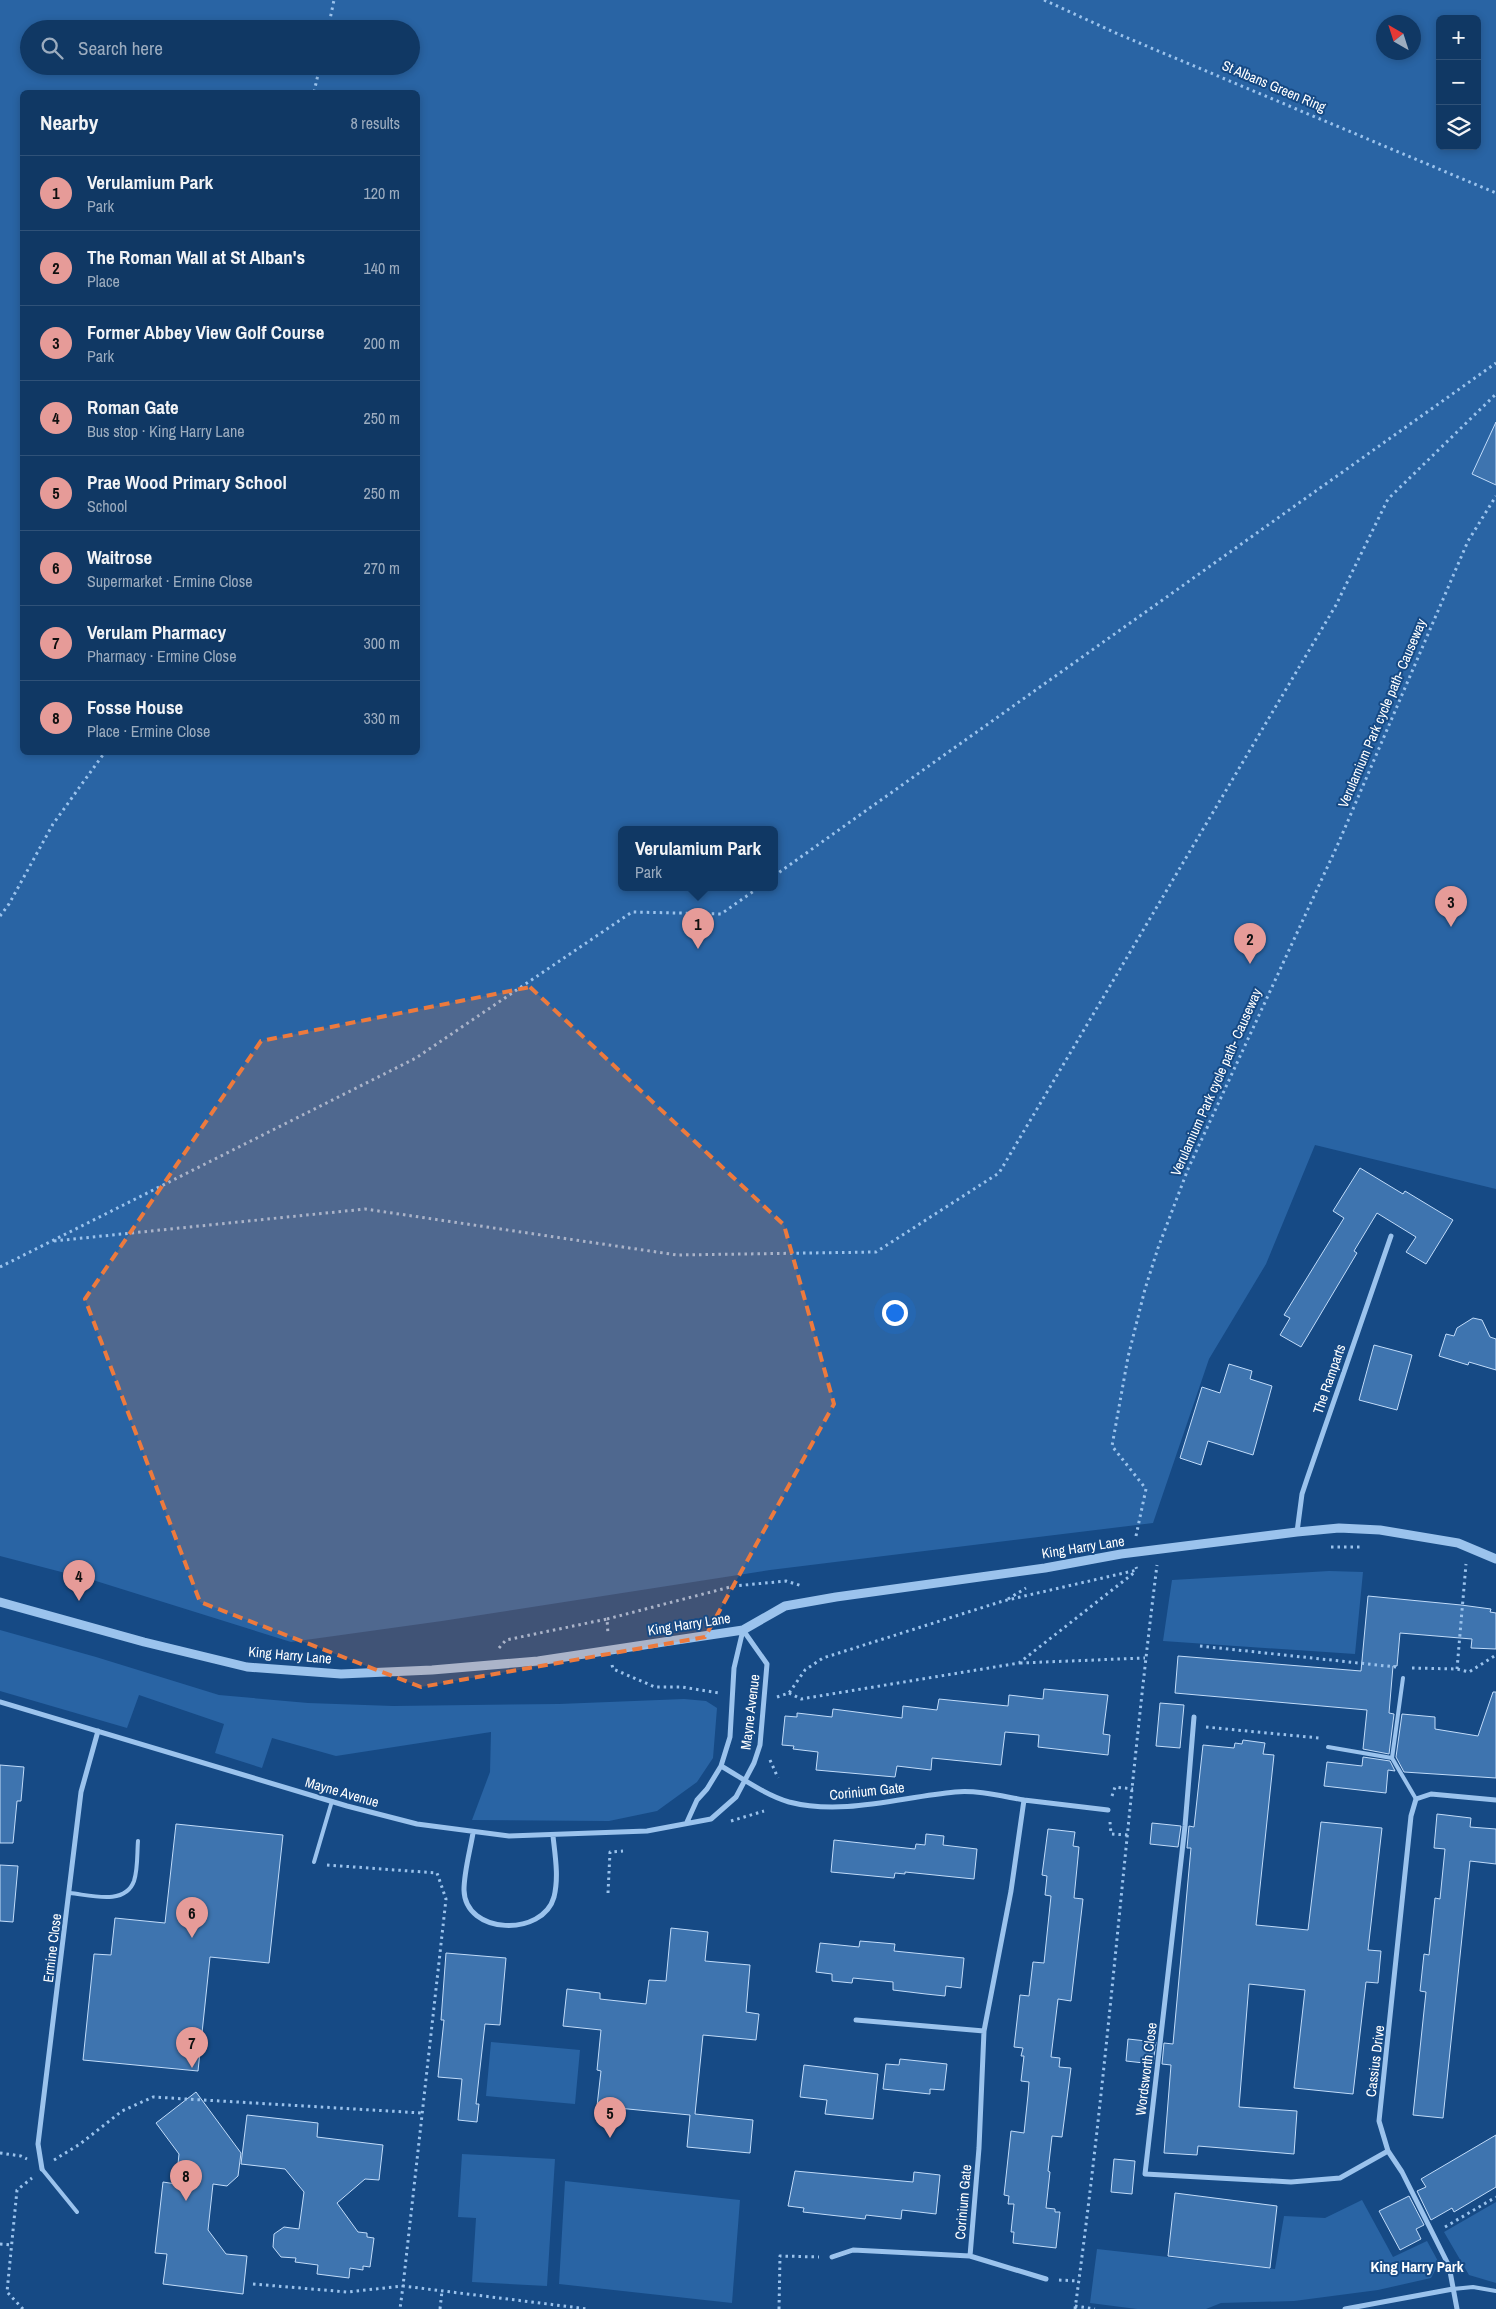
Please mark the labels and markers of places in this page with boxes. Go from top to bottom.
pin: 3 [1435,886,1467,927]
pin: 1 [682,908,714,949]
pin: 2 [1234,923,1266,964]
pin: 4 [63,1560,95,1601]
pin: 6 [176,1897,208,1938]
pin: 7 [176,2027,208,2068]
pin: 5 [594,2097,626,2138]
pin: 8 [170,2160,202,2201]

